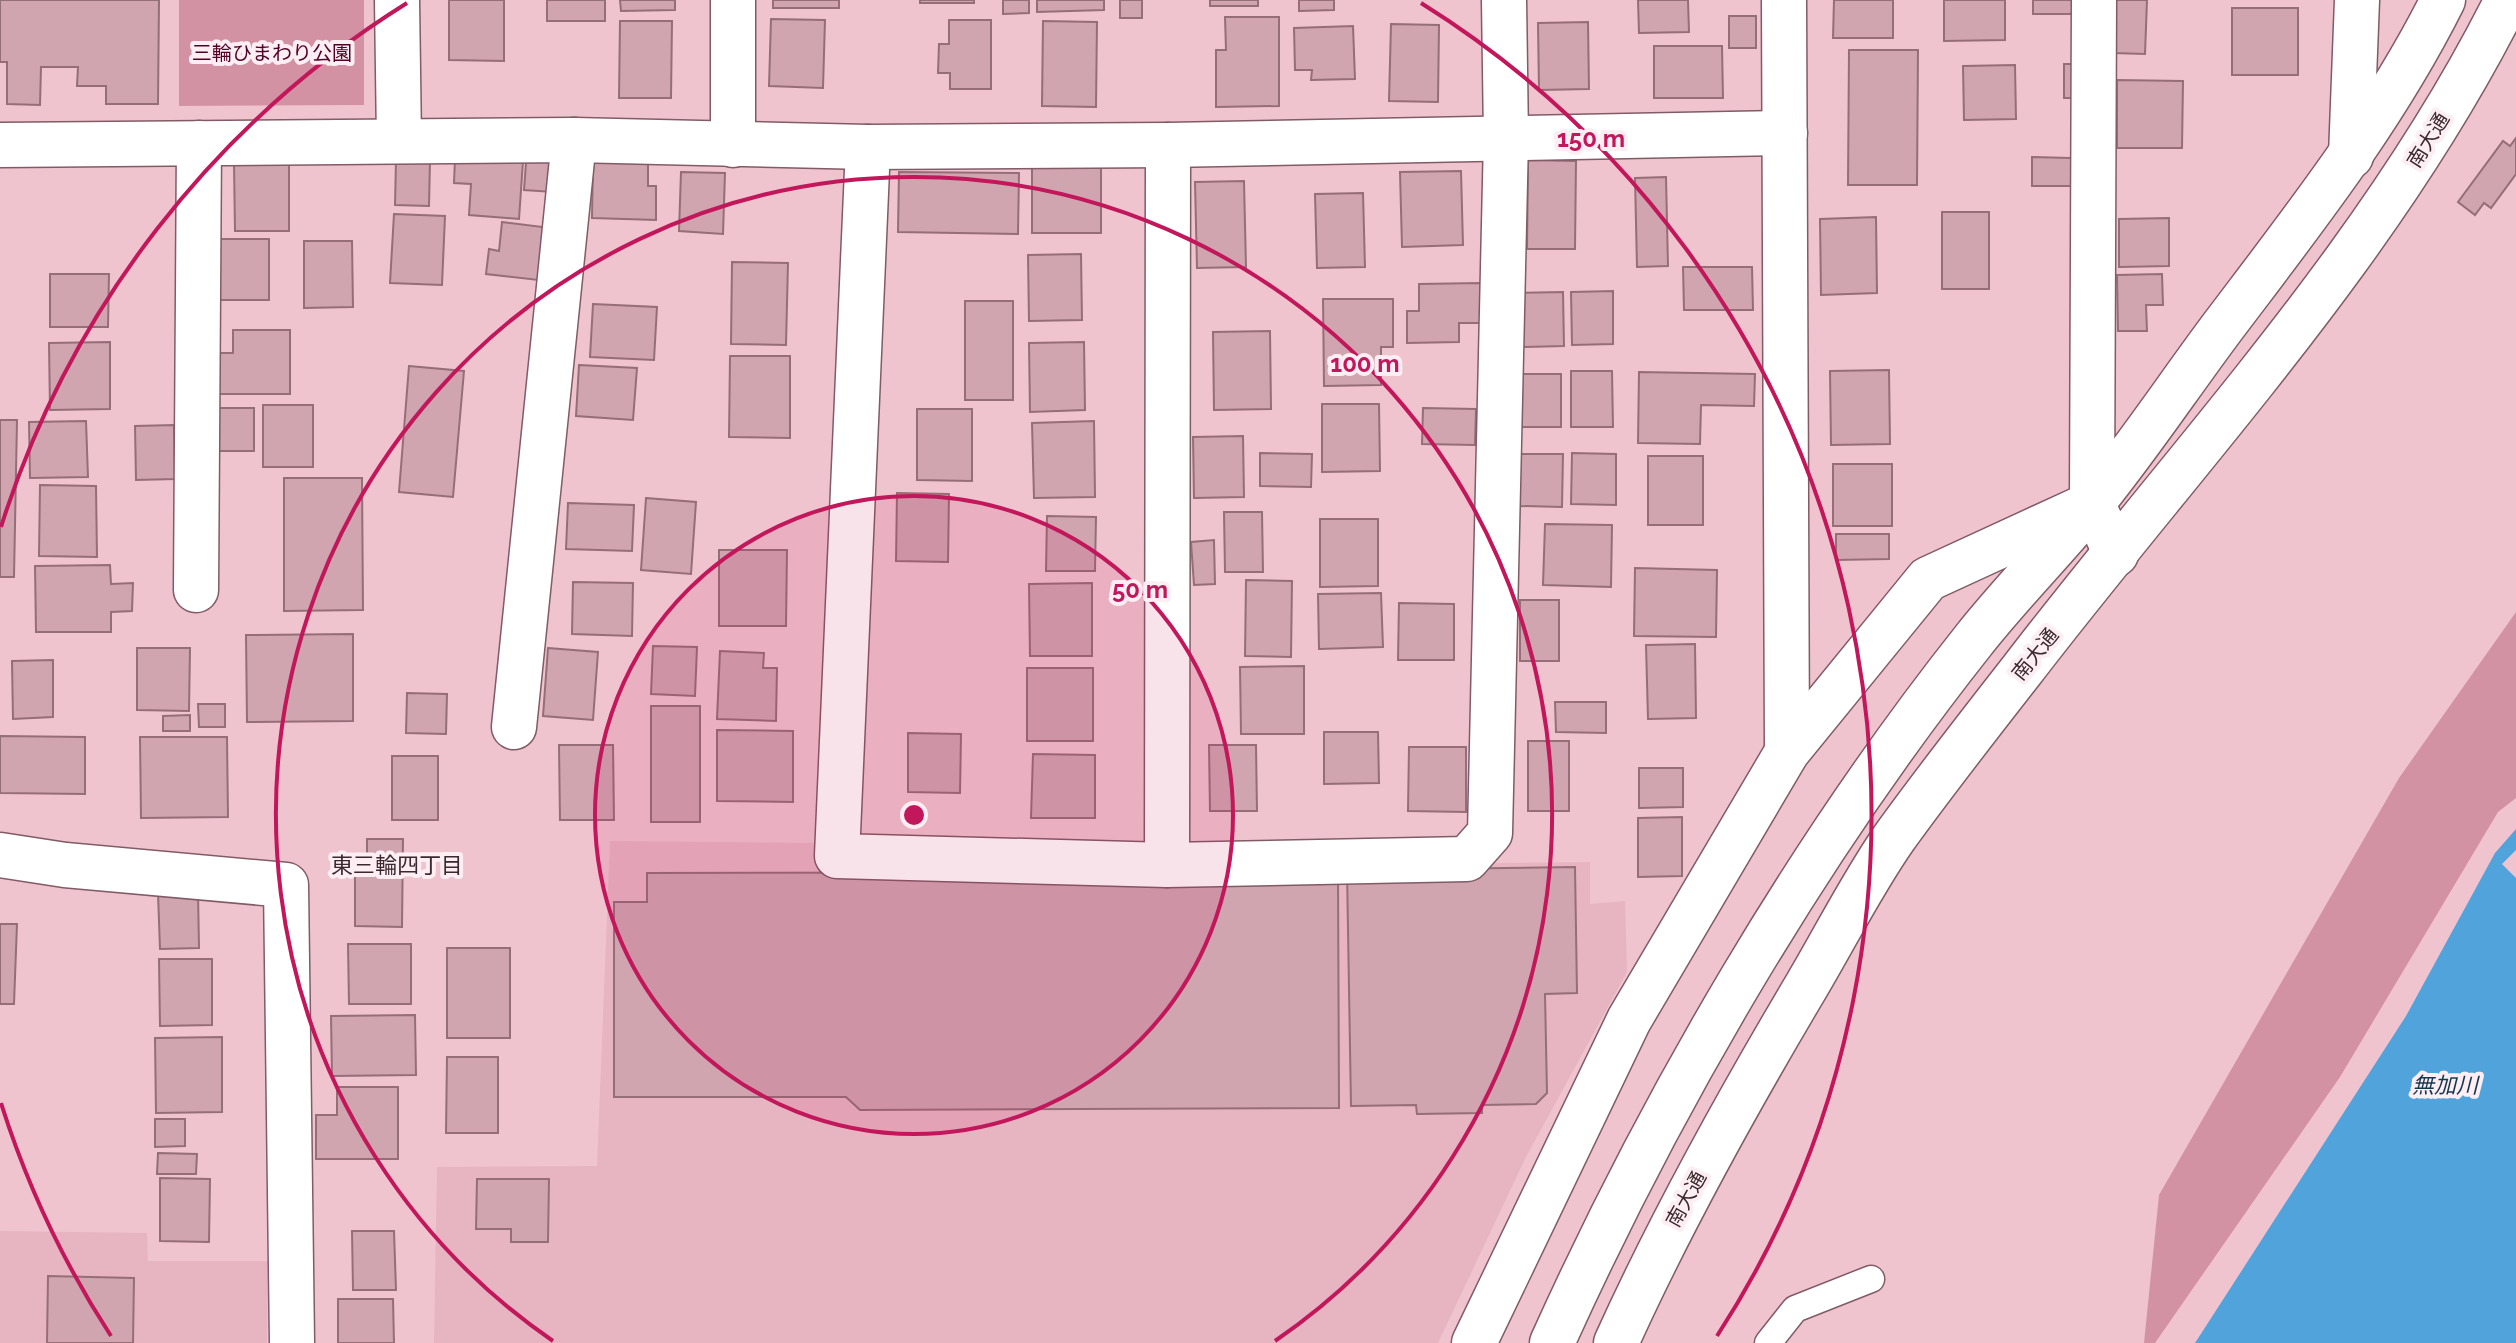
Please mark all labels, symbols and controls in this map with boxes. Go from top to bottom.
park label: 三輪ひまわり公園 [192,41,352,65]
street label: 南大通 [2402,108,2454,172]
text: 150 m [1557,124,1625,153]
text: 100 m [1330,349,1400,378]
text: 50 m [1112,575,1168,604]
street label: 南大通 [2007,623,2063,685]
centre of rings [900,801,928,829]
district label: 東三輪四丁目 [331,852,463,878]
water label: 無加川 [2412,1072,2480,1098]
street label: 南大通 [1661,1167,1711,1231]

